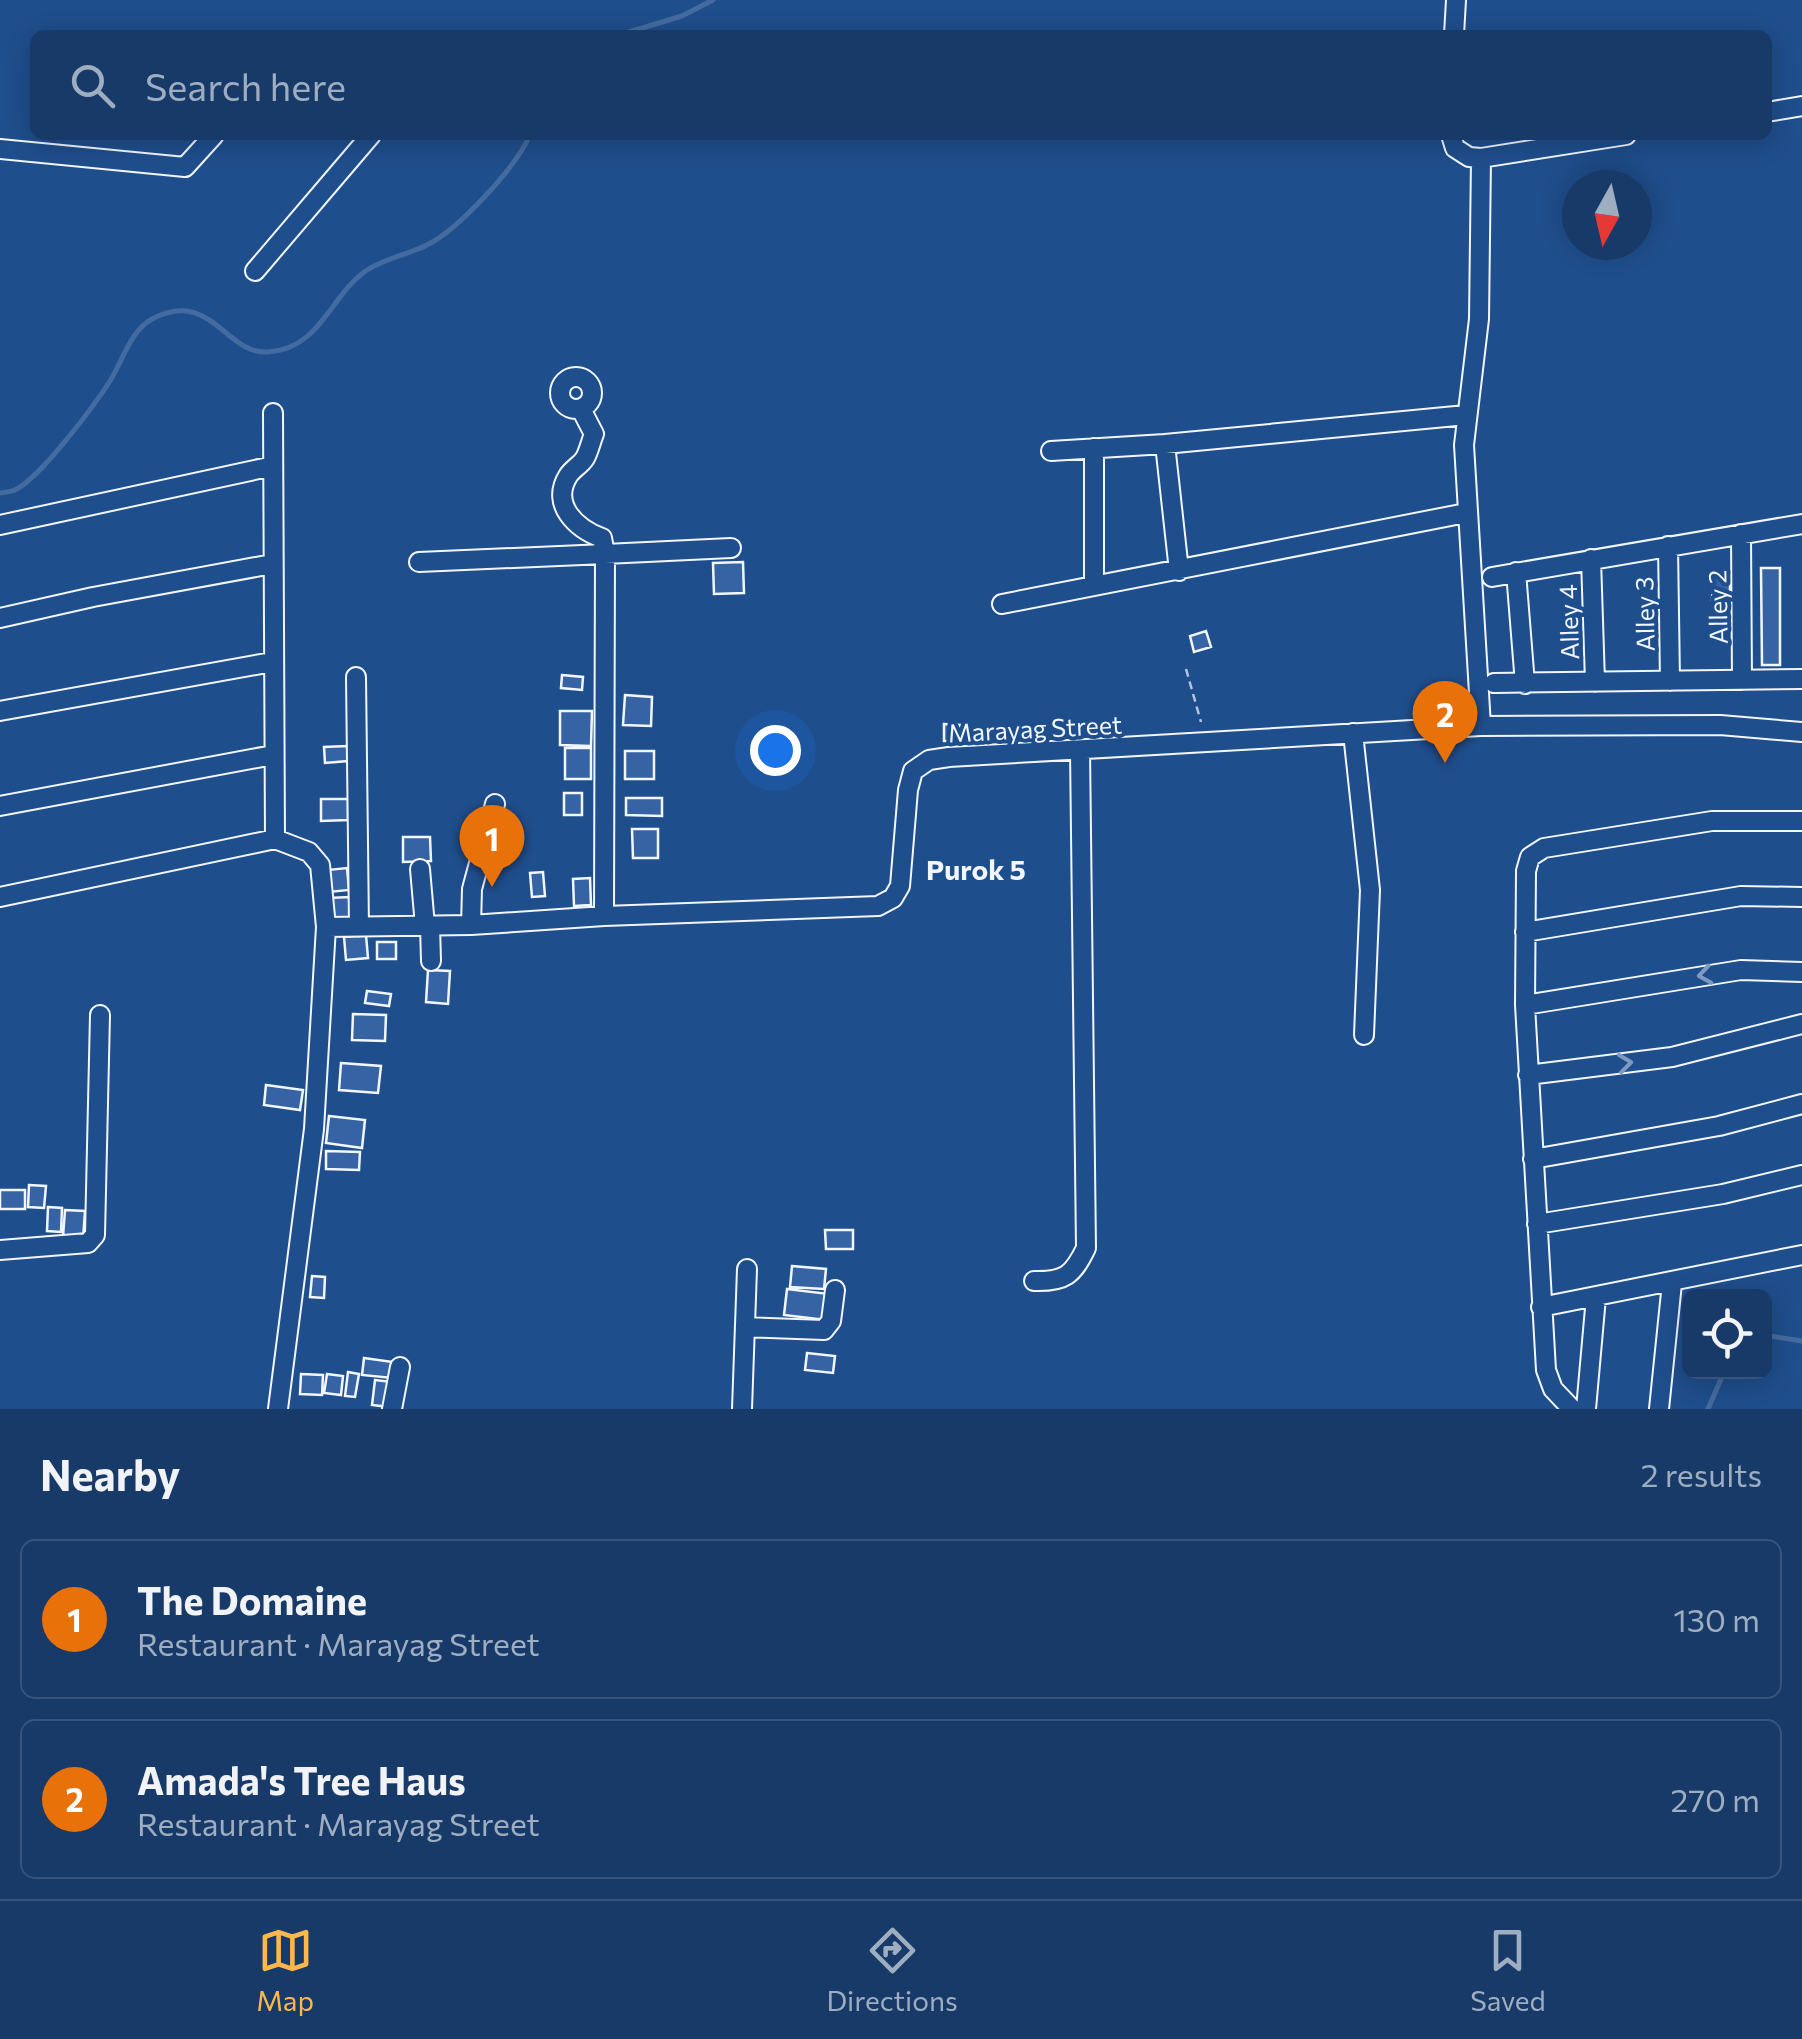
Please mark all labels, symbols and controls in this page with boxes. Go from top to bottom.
search box [30,30,1772,140]
icon: search [65,58,120,113]
text: Search here [145,62,346,109]
north arrow [1562,170,1652,260]
street label: Alley 2 [1701,570,1733,644]
street label: Alley 3 [1628,576,1660,652]
street label: Alley 4 [1552,584,1584,660]
pin: 2 [1412,680,1478,763]
street label: Marayag Street [947,708,1123,748]
your location [750,725,801,776]
pin: 1 [460,804,524,887]
district label: Purok 5 [926,852,1026,886]
one-way arrow [1697,964,1713,985]
one-way arrow [1617,1053,1633,1074]
map controls [1682,1289,1772,1379]
button: locate [1682,1289,1772,1379]
text: Nearby [40,1448,180,1500]
text: 2 results [1641,1454,1762,1494]
text: The Domaine [137,1576,367,1623]
text: 1 [67,1599,82,1639]
text: 130 m [1673,1599,1760,1639]
text: Restaurant · Marayag Street [137,1623,540,1663]
text: Amada's Tree Haus [137,1756,466,1803]
text: 2 [65,1779,84,1819]
text: 270 m [1671,1779,1760,1819]
text: Restaurant · Marayag Street [137,1803,540,1843]
tab: Map [256,1923,314,2017]
tab: Directions [826,1923,958,2017]
tab: Saved [1470,1923,1546,2017]

